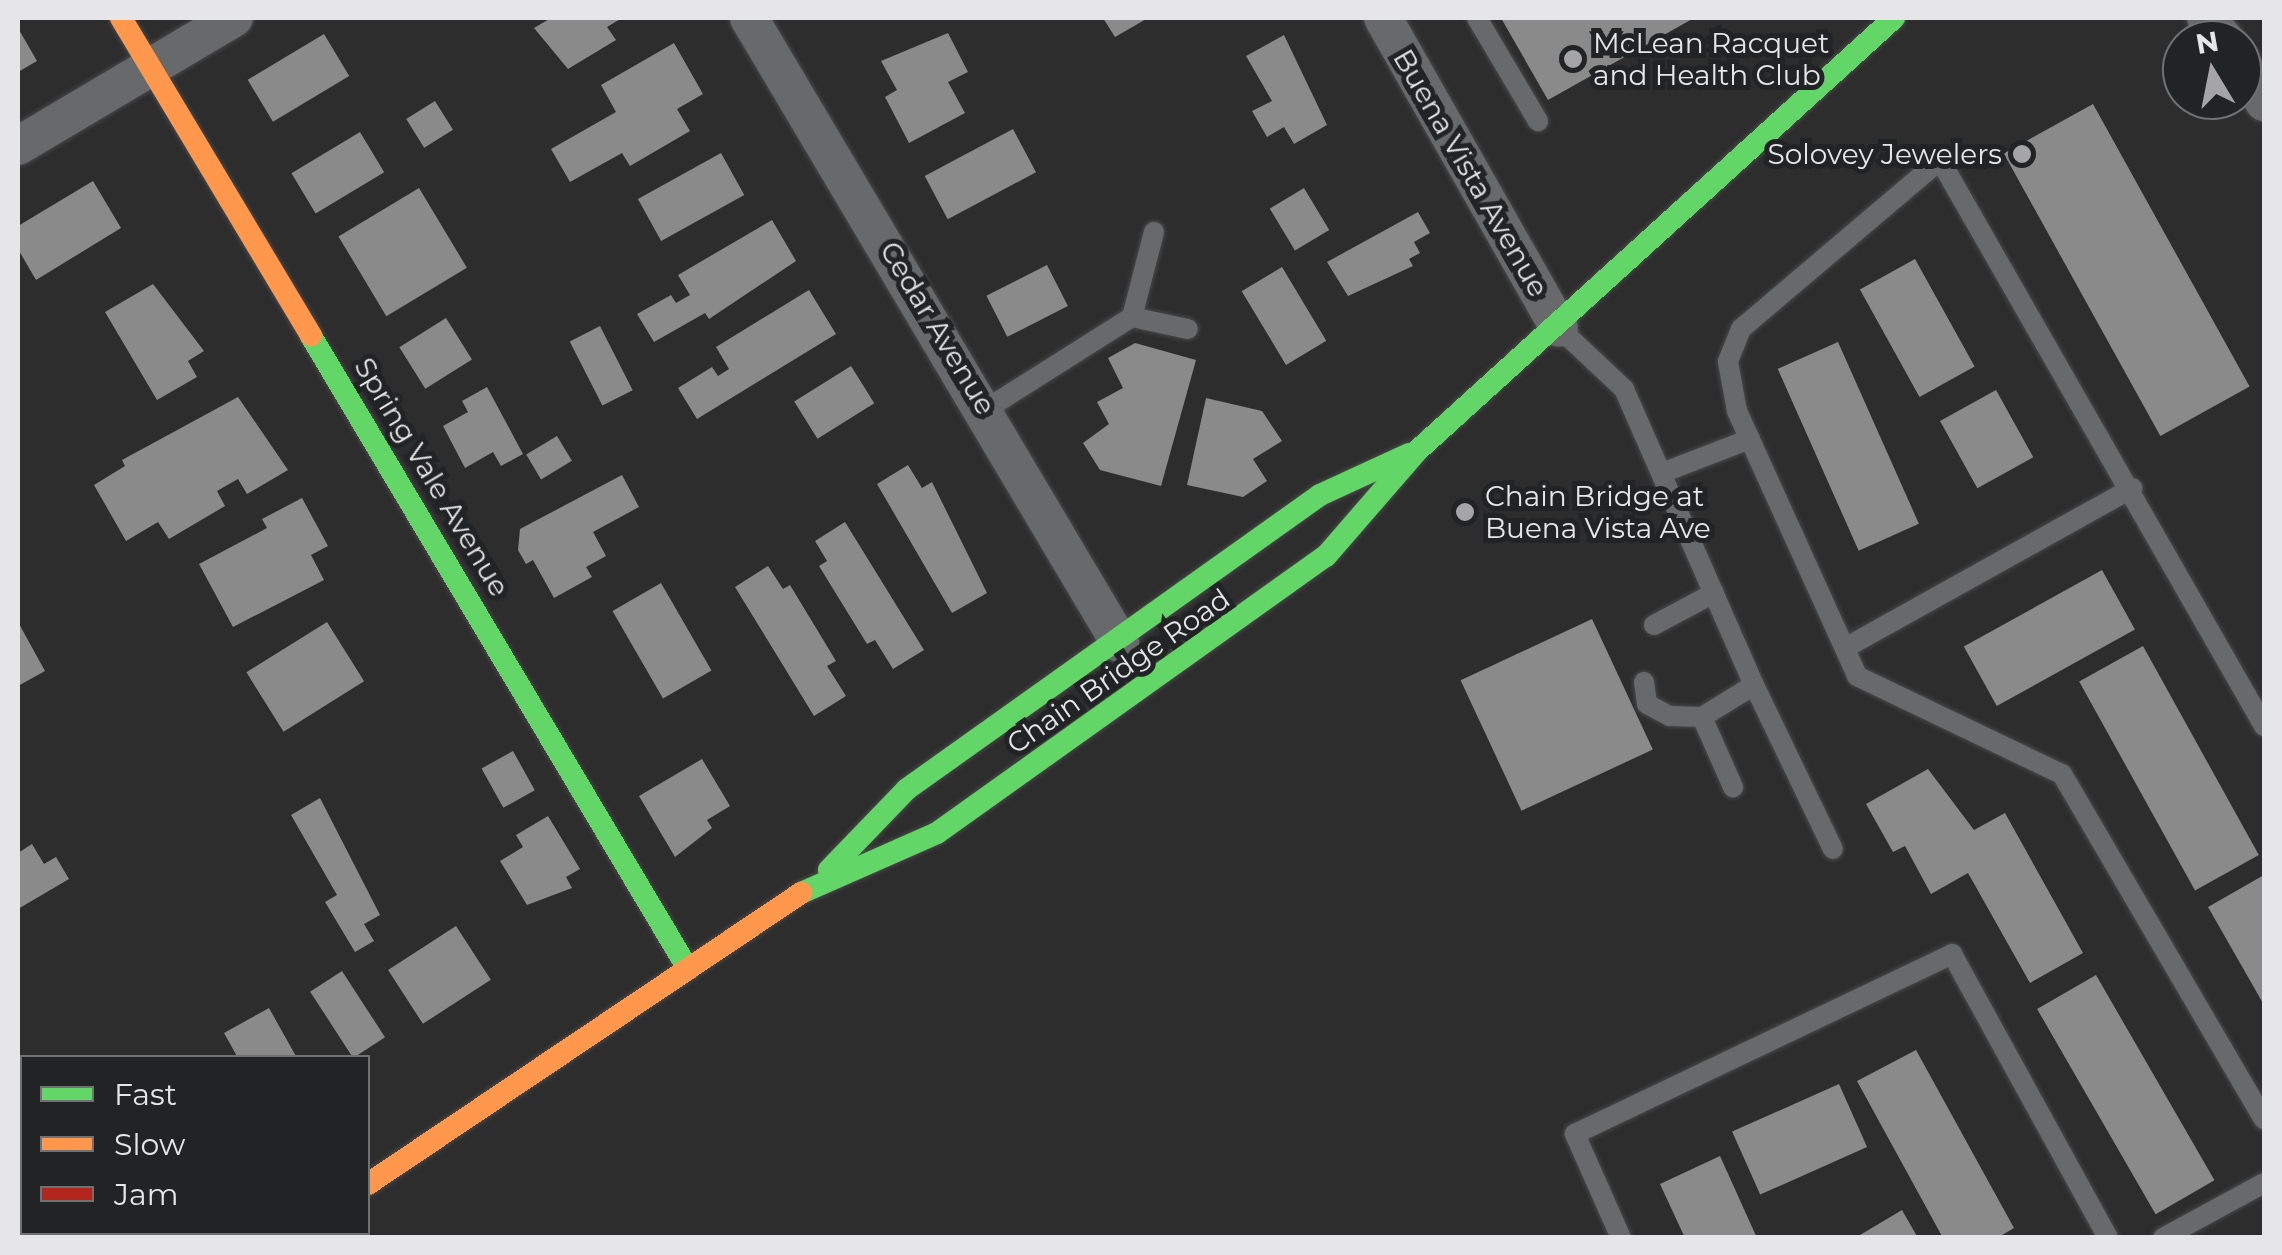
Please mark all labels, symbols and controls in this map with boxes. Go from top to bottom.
north arrow [2162,20,2262,120]
text: N [2193,24,2221,61]
place label: McLean Racquet and Health Club [1593,26,1829,92]
street label: Buena Vista Avenue [1386,43,1556,303]
marker: McLean Racquet and Health Club [1562,48,1584,70]
place label: Solovey Jewelers [1768,137,2002,171]
marker: Solovey Jewelers [2011,143,2033,165]
street label: Cedar Avenue [873,235,1003,421]
street label: Spring Vale Avenue [348,352,516,602]
place label: Chain Bridge at Buena Vista Ave [1485,479,1711,545]
marker: Chain Bridge at Buena Vista Ave [1454,501,1476,523]
street label: Chain Bridge Road [1000,581,1236,761]
legend [20,1055,370,1235]
text: Fast [114,1076,177,1113]
text: Slow [114,1126,185,1163]
text: Jam [114,1176,179,1213]

